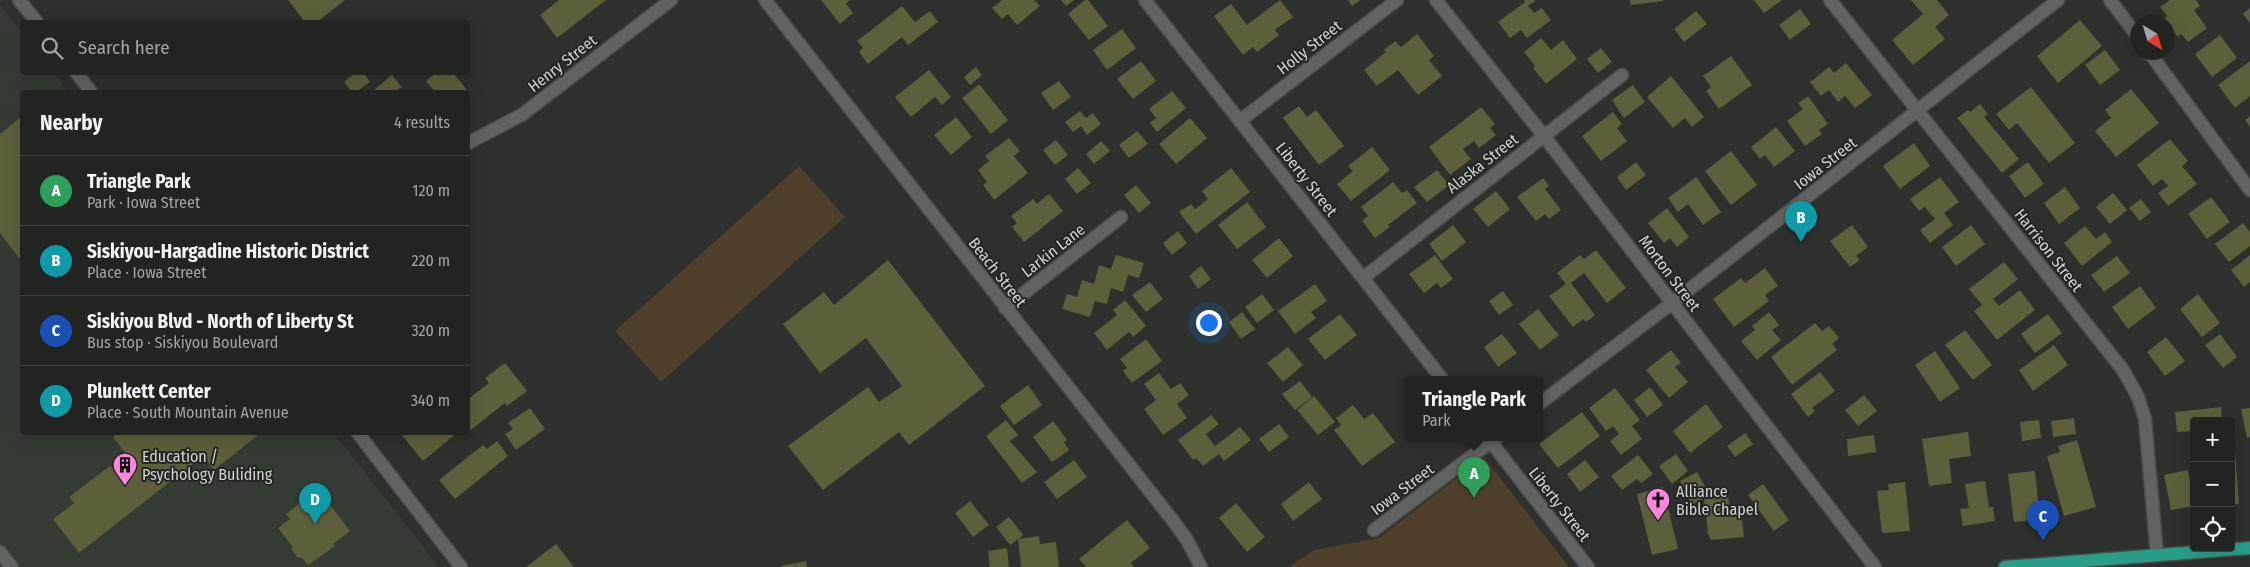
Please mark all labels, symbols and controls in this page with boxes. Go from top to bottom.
north arrow [2130,15,2175,60]
street label: Holly Street [1273,16,1346,78]
search box [20,20,470,75]
street label: Henry Street [524,30,601,96]
icon: search [38,34,66,62]
text: Search here [78,36,170,59]
text: Nearby [40,110,102,136]
text: 4 results [394,113,450,132]
street label: Alaska Street [1443,129,1522,197]
street label: Iowa Street [1790,133,1861,194]
street label: Liberty Street [1272,139,1342,221]
text: Triangle Park [87,170,191,193]
text: A [52,181,60,200]
text: 120 m [412,181,450,200]
text: Park · Iowa Street [87,193,200,212]
pin: B [1785,201,1817,242]
street label: Harrison Street [2010,205,2087,296]
street label: Larkin Lane [1018,220,1089,281]
street label: Morton Street [1635,232,1705,316]
street label: Beach Street [965,234,1031,311]
text: Siskiyou-Hargadine Historic District [87,240,369,263]
text: B [52,251,60,270]
text: 220 m [411,251,450,270]
text: Place · Iowa Street [87,263,206,282]
text: Siskiyou Blvd - North of Liberty St [87,310,354,333]
your location [1196,310,1222,336]
text: C [52,321,60,340]
text: 320 m [411,321,450,340]
text: Bus stop · Siskiyou Boulevard [87,333,278,352]
popup [1405,376,1543,441]
text: Plunkett Center [87,380,211,403]
text: Triangle Park [1422,388,1526,411]
text: D [51,391,61,410]
text: 340 m [411,391,450,410]
text: Place · South Mountain Avenue [87,403,289,422]
text: Park [1422,411,1451,430]
map controls [2190,417,2235,552]
button: + [2190,417,2235,462]
place label: Education / Psychology Buliding [142,447,273,484]
building icon: Education / Psychology Buliding [112,452,138,486]
pin: A [1458,457,1490,498]
street label: Iowa Street [1367,459,1438,519]
button: − [2190,462,2235,507]
street label: Liberty Street [1525,464,1595,546]
place label: Alliance Bible Chapel [1676,482,1758,519]
pin: D [299,483,331,524]
church icon: Alliance Bible Chapel [1645,487,1671,521]
pin: C [2027,500,2059,541]
button: locate [2190,507,2235,552]

